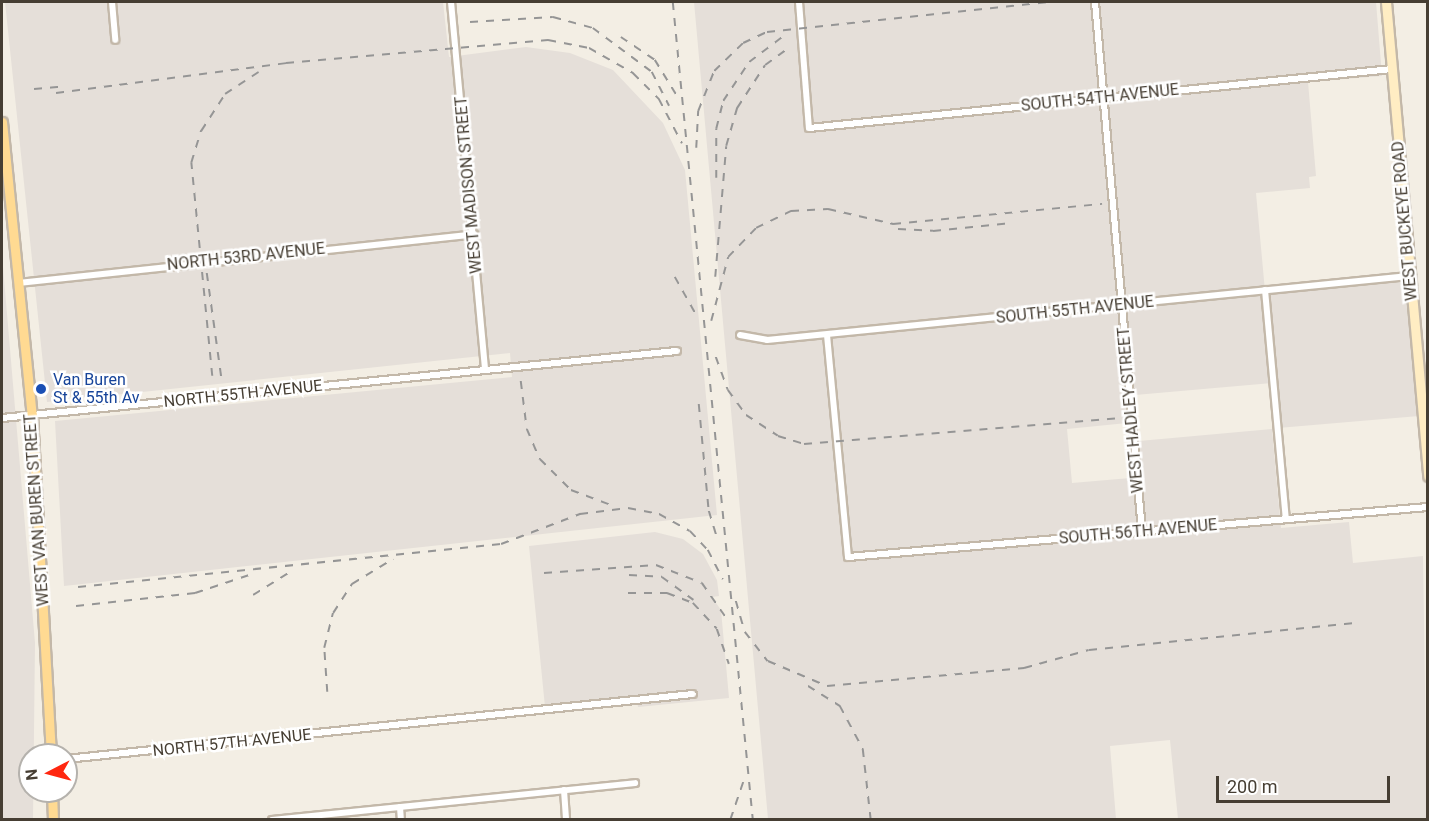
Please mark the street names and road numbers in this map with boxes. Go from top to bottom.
street label: SOUTH 54TH AVENUE [1020,80,1180,116]
street label: WEST MADISON STREET [452,95,486,275]
street label: WEST BUCKEYE ROAD [1388,140,1422,302]
street label: NORTH 53RD AVENUE [166,239,326,275]
street label: SOUTH 55TH AVENUE [995,292,1155,328]
street label: WEST HADLEY STREET [1114,326,1148,494]
street label: NORTH 55TH AVENUE [163,376,323,412]
street label: WEST VAN BUREN STREET [21,413,53,607]
street label: SOUTH 56TH AVENUE [1058,516,1218,548]
street label: NORTH 57TH AVENUE [152,725,312,761]

